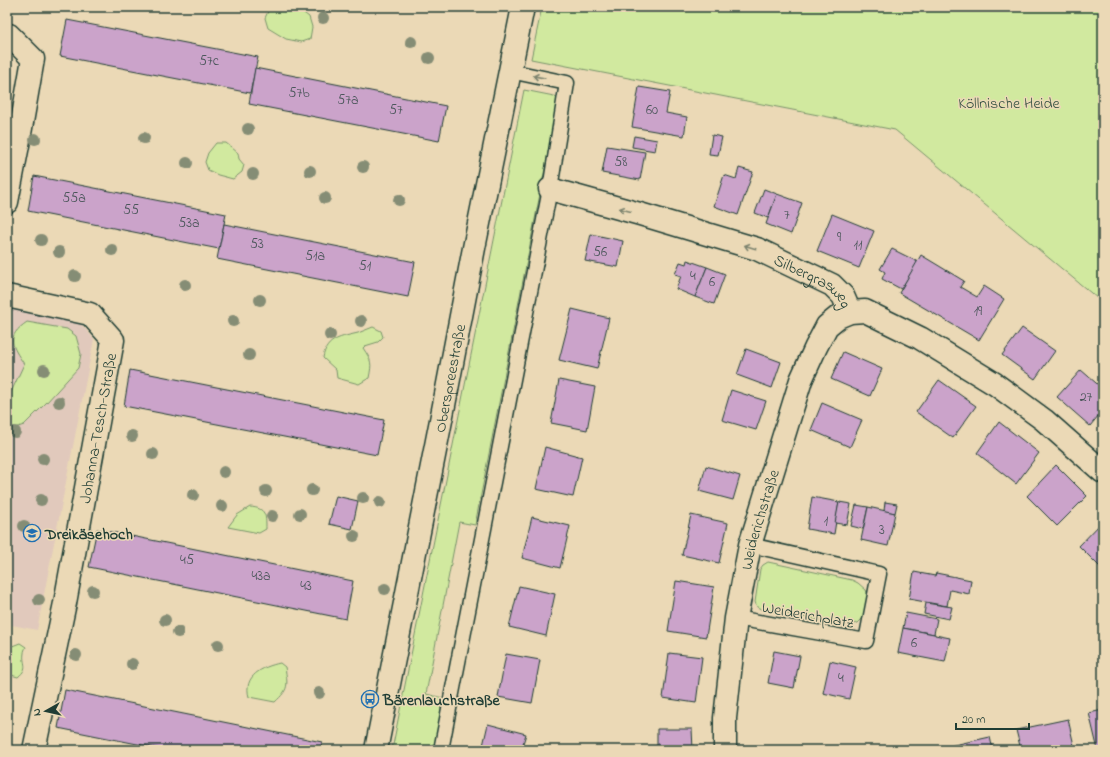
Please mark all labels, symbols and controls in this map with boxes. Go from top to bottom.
house number: 57c [199,51,220,72]
one-way arrow [533,73,546,81]
house number: 57b [288,83,310,104]
house number: 57a [337,90,359,111]
park label: Köllnische Heide [958,92,1060,116]
house number: 57 [389,100,403,121]
house number: 60 [646,100,658,121]
house number: 58 [614,152,628,173]
house number: 55a [62,188,86,209]
house number: 55 [123,200,139,221]
house number: 7 [784,205,790,226]
one-way arrow [619,206,632,213]
house number: 53a [178,213,200,234]
house number: 9 [837,227,842,248]
house number: 53 [250,234,264,255]
house number: 11 [854,235,863,256]
house number: 56 [593,242,607,263]
one-way arrow [744,243,757,250]
house number: 51a [305,246,325,267]
street label: Silbergrasweg [769,249,857,312]
house number: 51 [359,256,372,277]
house number: 4 [690,266,696,287]
house number: 6 [709,272,715,293]
house number: 19 [974,301,983,322]
street label: Oberspreestraße [429,321,473,435]
street label: Johanna-Tesch-Straße [74,350,124,505]
house number: 27 [1080,387,1093,408]
street label: Weiderichstraße [735,466,787,572]
house number: 1 [824,511,829,532]
house number: 3 [879,520,885,541]
school or university icon: Dreikäsehoch [22,523,42,543]
place label: Dreikäsehoch [44,523,133,547]
house number: 45 [180,550,194,571]
house number: 43a [251,566,271,587]
house number: 43 [300,576,312,597]
street label: Weiderichplatz [760,596,856,636]
house number: 6 [911,633,917,654]
house number: 4 [838,668,844,689]
bus stop icon: Bärenlauchstraße [360,689,380,709]
place label: Bärenlauchstraße [382,689,501,713]
north arrow [26,691,66,731]
scale bar [956,705,1029,731]
text: N [29,707,46,717]
text: 20 m [962,711,985,729]

